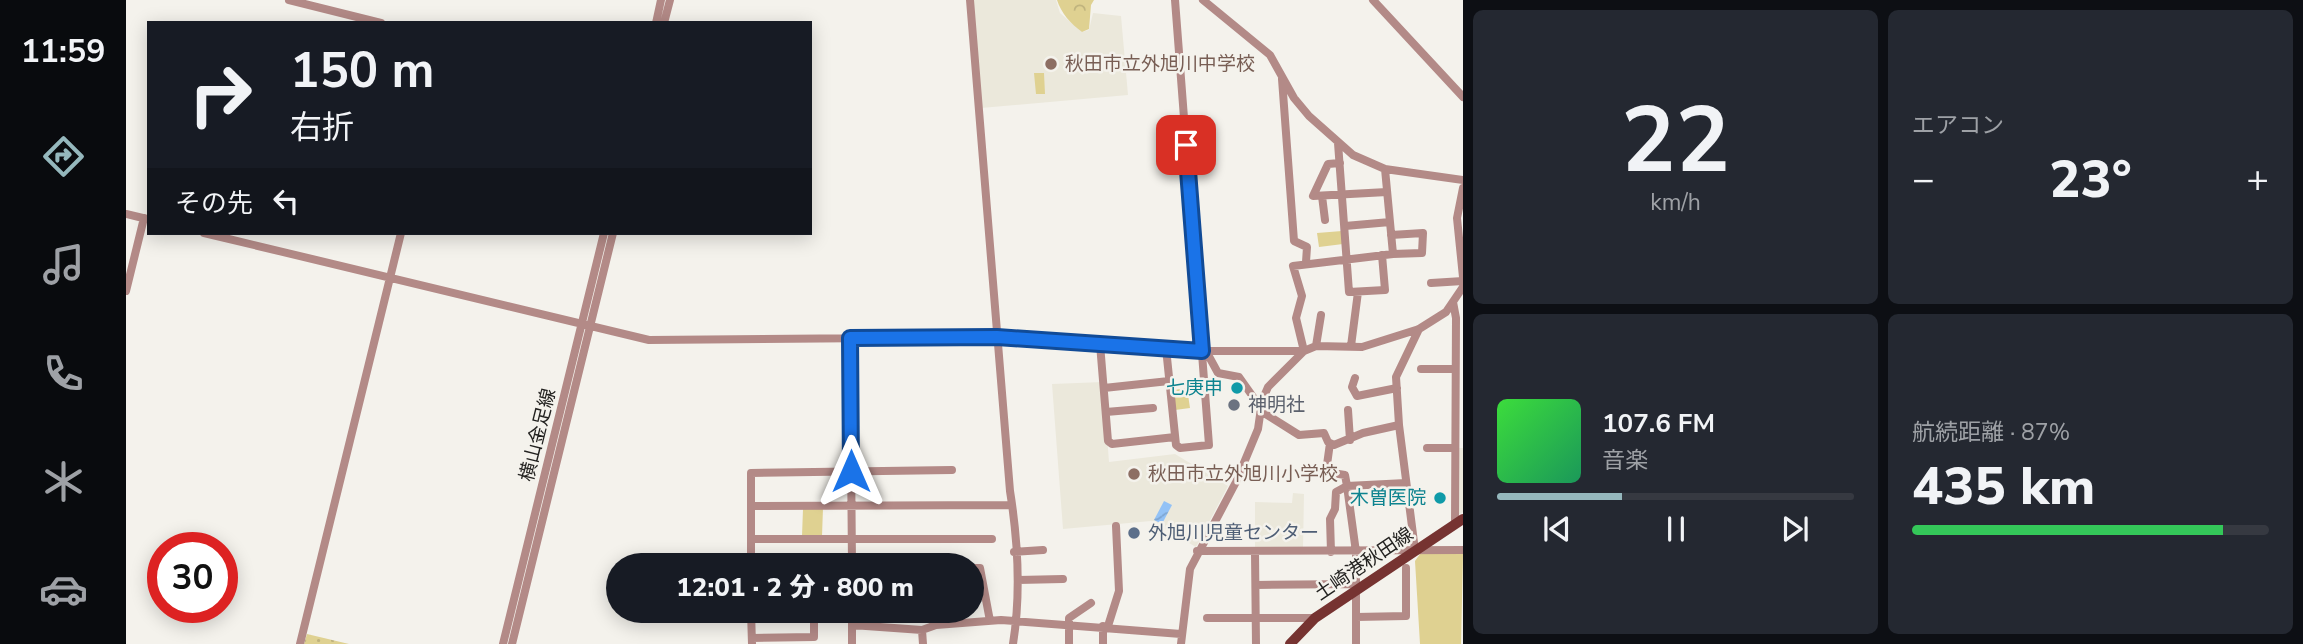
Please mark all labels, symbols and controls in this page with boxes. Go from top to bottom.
text: 11:59 [21,30,105,73]
text: 150 m [290,37,434,104]
icon: right [175,49,266,140]
place label: 秋田市立外旭川中学校 [1065,51,1255,77]
marker: 秋田市立外旭川中学校 [1043,56,1059,72]
text: 22 [1621,79,1730,203]
text: 右折 [290,106,354,149]
text: エアコン [1912,110,2004,141]
pin [1156,115,1216,175]
icon: arrive [1167,126,1205,164]
icon: directions [39,132,88,181]
text: 23° [2049,144,2132,215]
text: − [1912,154,1935,205]
text: + [2246,154,2269,205]
icon: left [267,182,305,220]
text: その先 [175,186,253,221]
text: km/h [1650,187,1701,218]
icon: music [39,240,88,289]
icon: phone [39,349,88,398]
place label: 七庚申 [1166,375,1223,401]
marker: 七庚申 [1229,380,1245,396]
street label: 横山金足線 [514,386,562,484]
place label: 神明社 [1248,392,1305,418]
marker: 神明社 [1226,397,1242,413]
text: 107.6 FM [1602,406,1715,441]
text: 航続距離 · 87% [1912,417,2070,448]
position arrow [814,434,888,508]
text: 音楽 [1602,445,1648,476]
text: 435 km [1912,451,2095,522]
icon: climate [39,457,88,506]
place label: 秋田市立外旭川小学校 [1148,461,1338,487]
marker: 秋田市立外旭川小学校 [1126,466,1142,482]
place label: 木曽医院 [1350,485,1426,511]
marker: 木曽医院 [1432,490,1448,506]
icon: previous [1538,510,1576,548]
icon: pause [1657,510,1695,548]
icon: next [1776,510,1814,548]
place label: 外旭川児童センター [1148,520,1319,546]
street label: 土崎港秋田線 [1309,521,1419,607]
marker: 外旭川児童センター [1126,525,1142,541]
speed limit sign: 30 [147,532,238,623]
icon: car [39,565,88,614]
text: 12:01 · 2 分 · 800 m [676,570,914,605]

